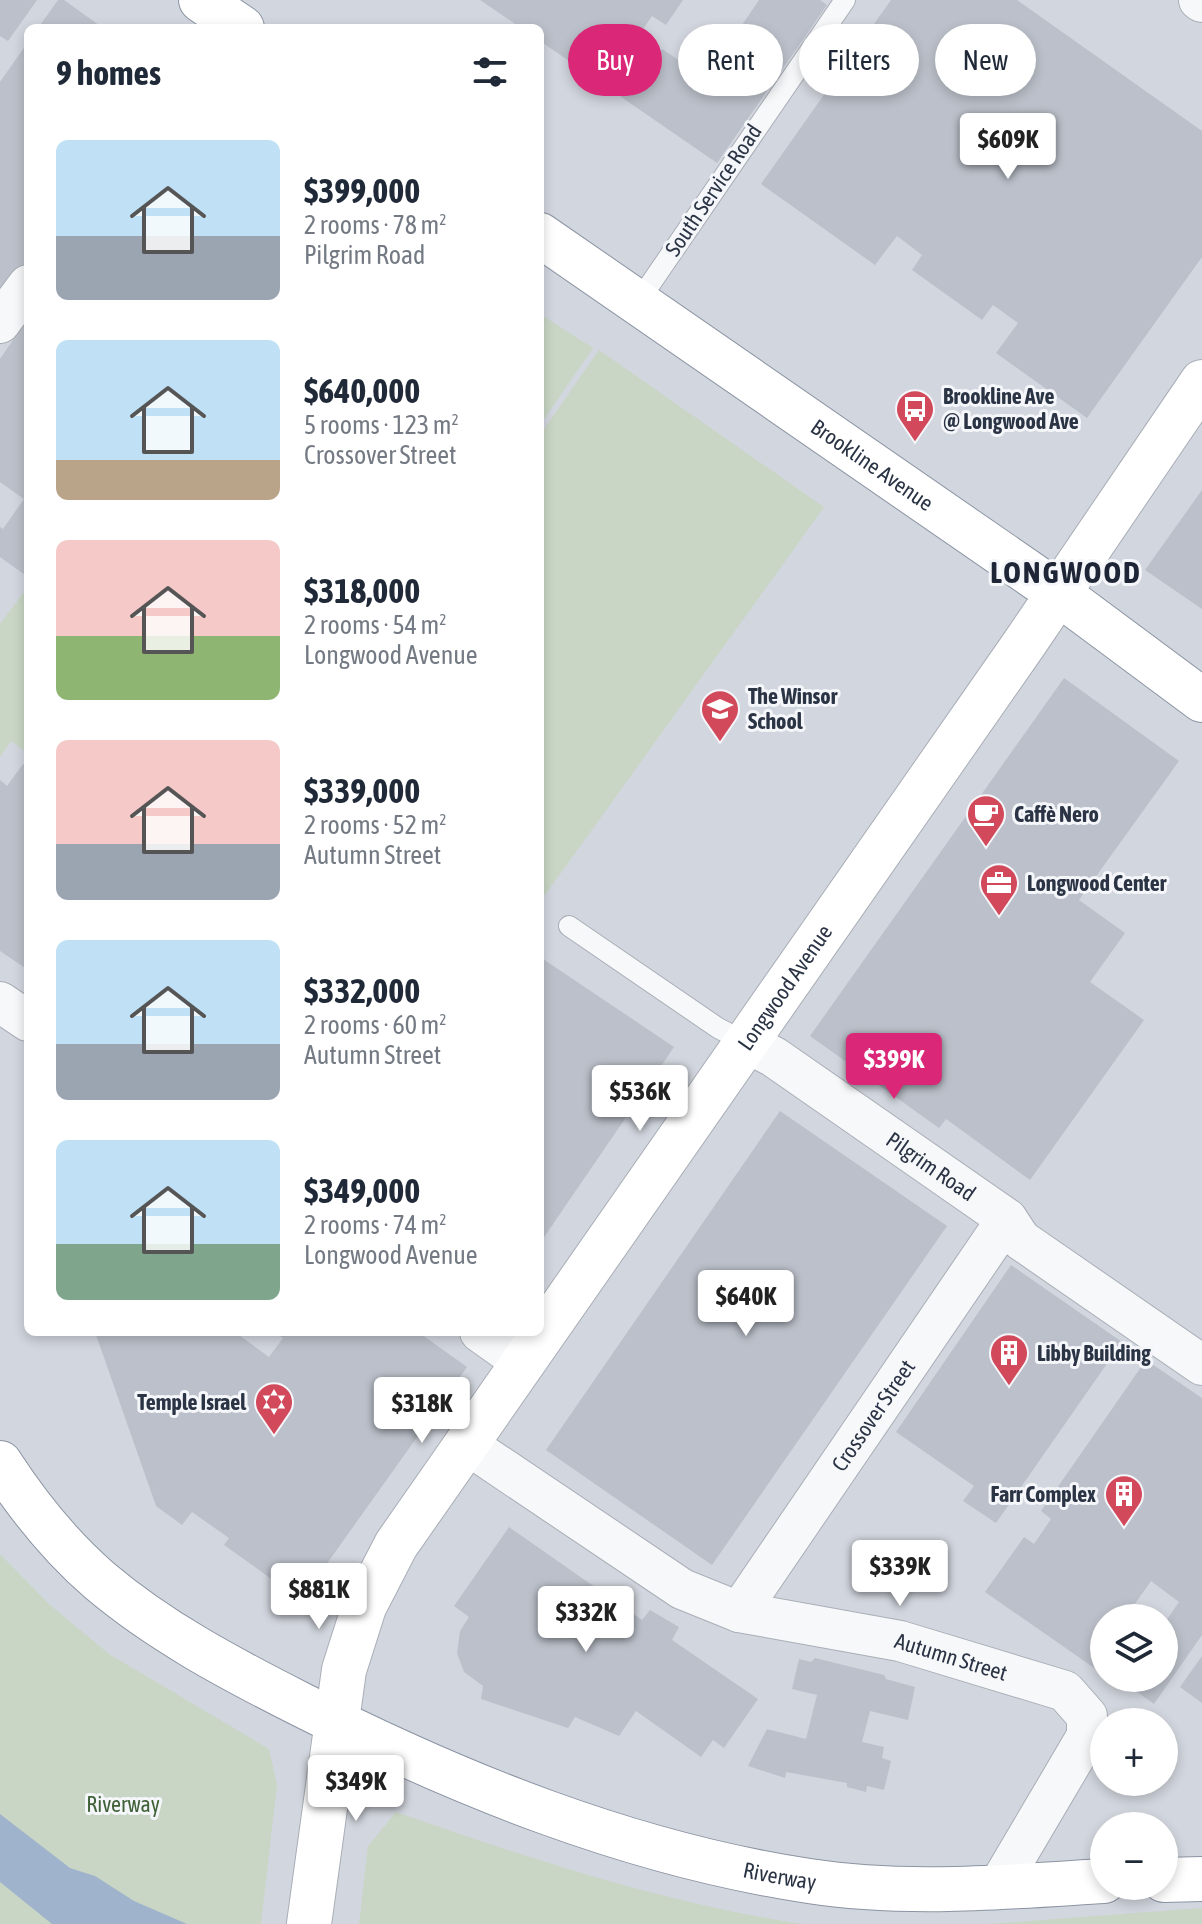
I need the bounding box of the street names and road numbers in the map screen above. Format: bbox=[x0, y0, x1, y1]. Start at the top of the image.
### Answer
street label: South Service Road bbox=[659, 119, 767, 261]
street label: Brookline Avenue bbox=[806, 413, 939, 516]
street label: Longwood Avenue bbox=[732, 920, 837, 1055]
street label: Pilgrim Road bbox=[881, 1126, 981, 1206]
street label: Crossover Street bbox=[826, 1355, 920, 1476]
street label: Autumn Street bbox=[892, 1627, 1011, 1686]
street label: Riverway bbox=[741, 1856, 818, 1895]

